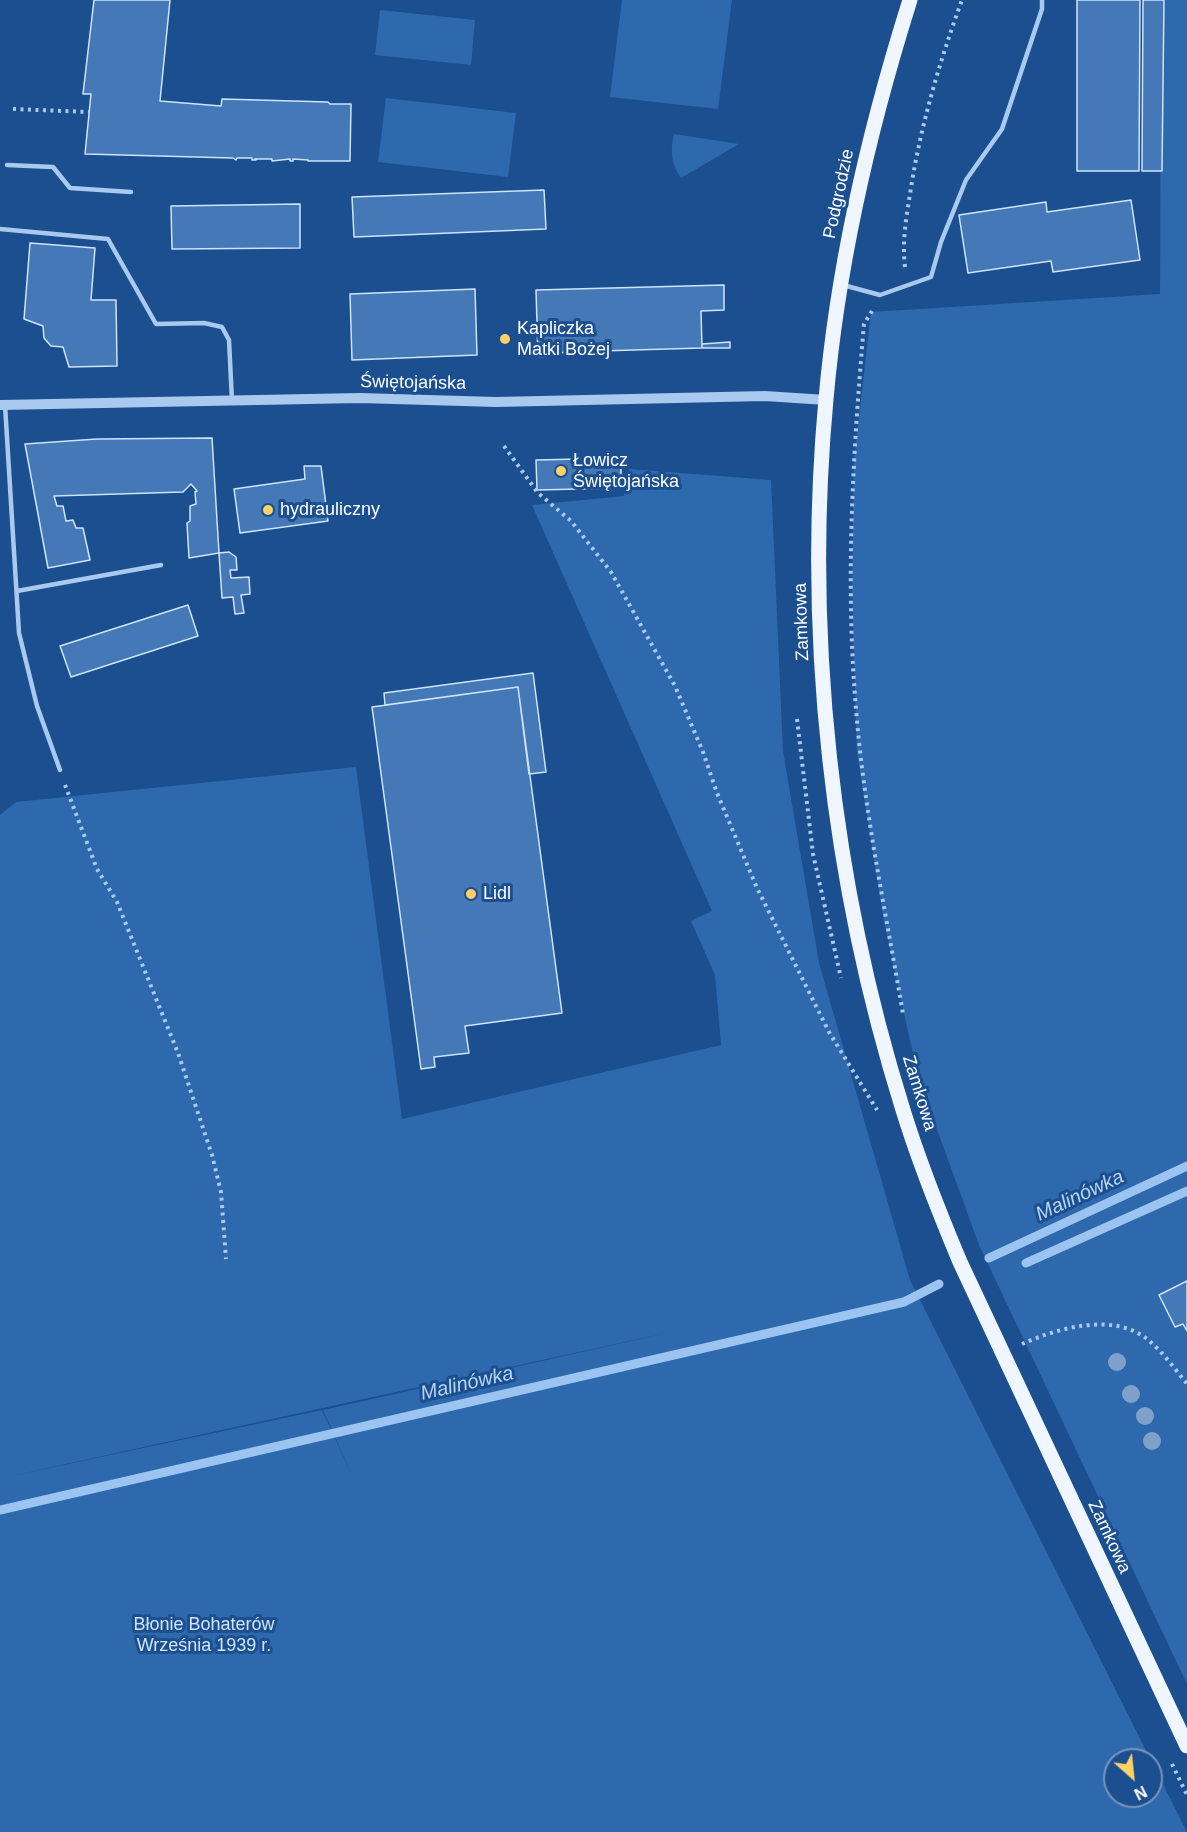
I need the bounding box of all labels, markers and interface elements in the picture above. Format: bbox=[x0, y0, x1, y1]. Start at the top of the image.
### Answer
street label: Podgrodzie bbox=[819, 147, 859, 241]
place label: Kapliczka Matki Bożej bbox=[517, 318, 610, 360]
marker: Kapliczka Matki Bożej bbox=[498, 332, 512, 346]
street label: Świętojańska bbox=[360, 371, 466, 395]
place label: Łowicz Świętojańska bbox=[573, 450, 679, 492]
marker: Łowicz Świętojańska bbox=[554, 464, 568, 478]
place label: hydrauliczny bbox=[280, 499, 380, 521]
marker: hydrauliczny bbox=[261, 503, 275, 517]
street label: Zamkowa bbox=[790, 583, 814, 661]
place label: Lidl bbox=[483, 883, 511, 905]
marker: Lidl bbox=[464, 887, 478, 901]
street label: Zamkowa bbox=[897, 1053, 941, 1133]
water label: Malinówka bbox=[1032, 1165, 1128, 1227]
water label: Malinówka bbox=[418, 1362, 516, 1406]
street label: Zamkowa bbox=[1083, 1497, 1135, 1577]
park label: Błonie Bohaterów Września 1939 r. bbox=[133, 1614, 275, 1656]
north arrow bbox=[1103, 1748, 1163, 1808]
text: N bbox=[1131, 1783, 1150, 1803]

